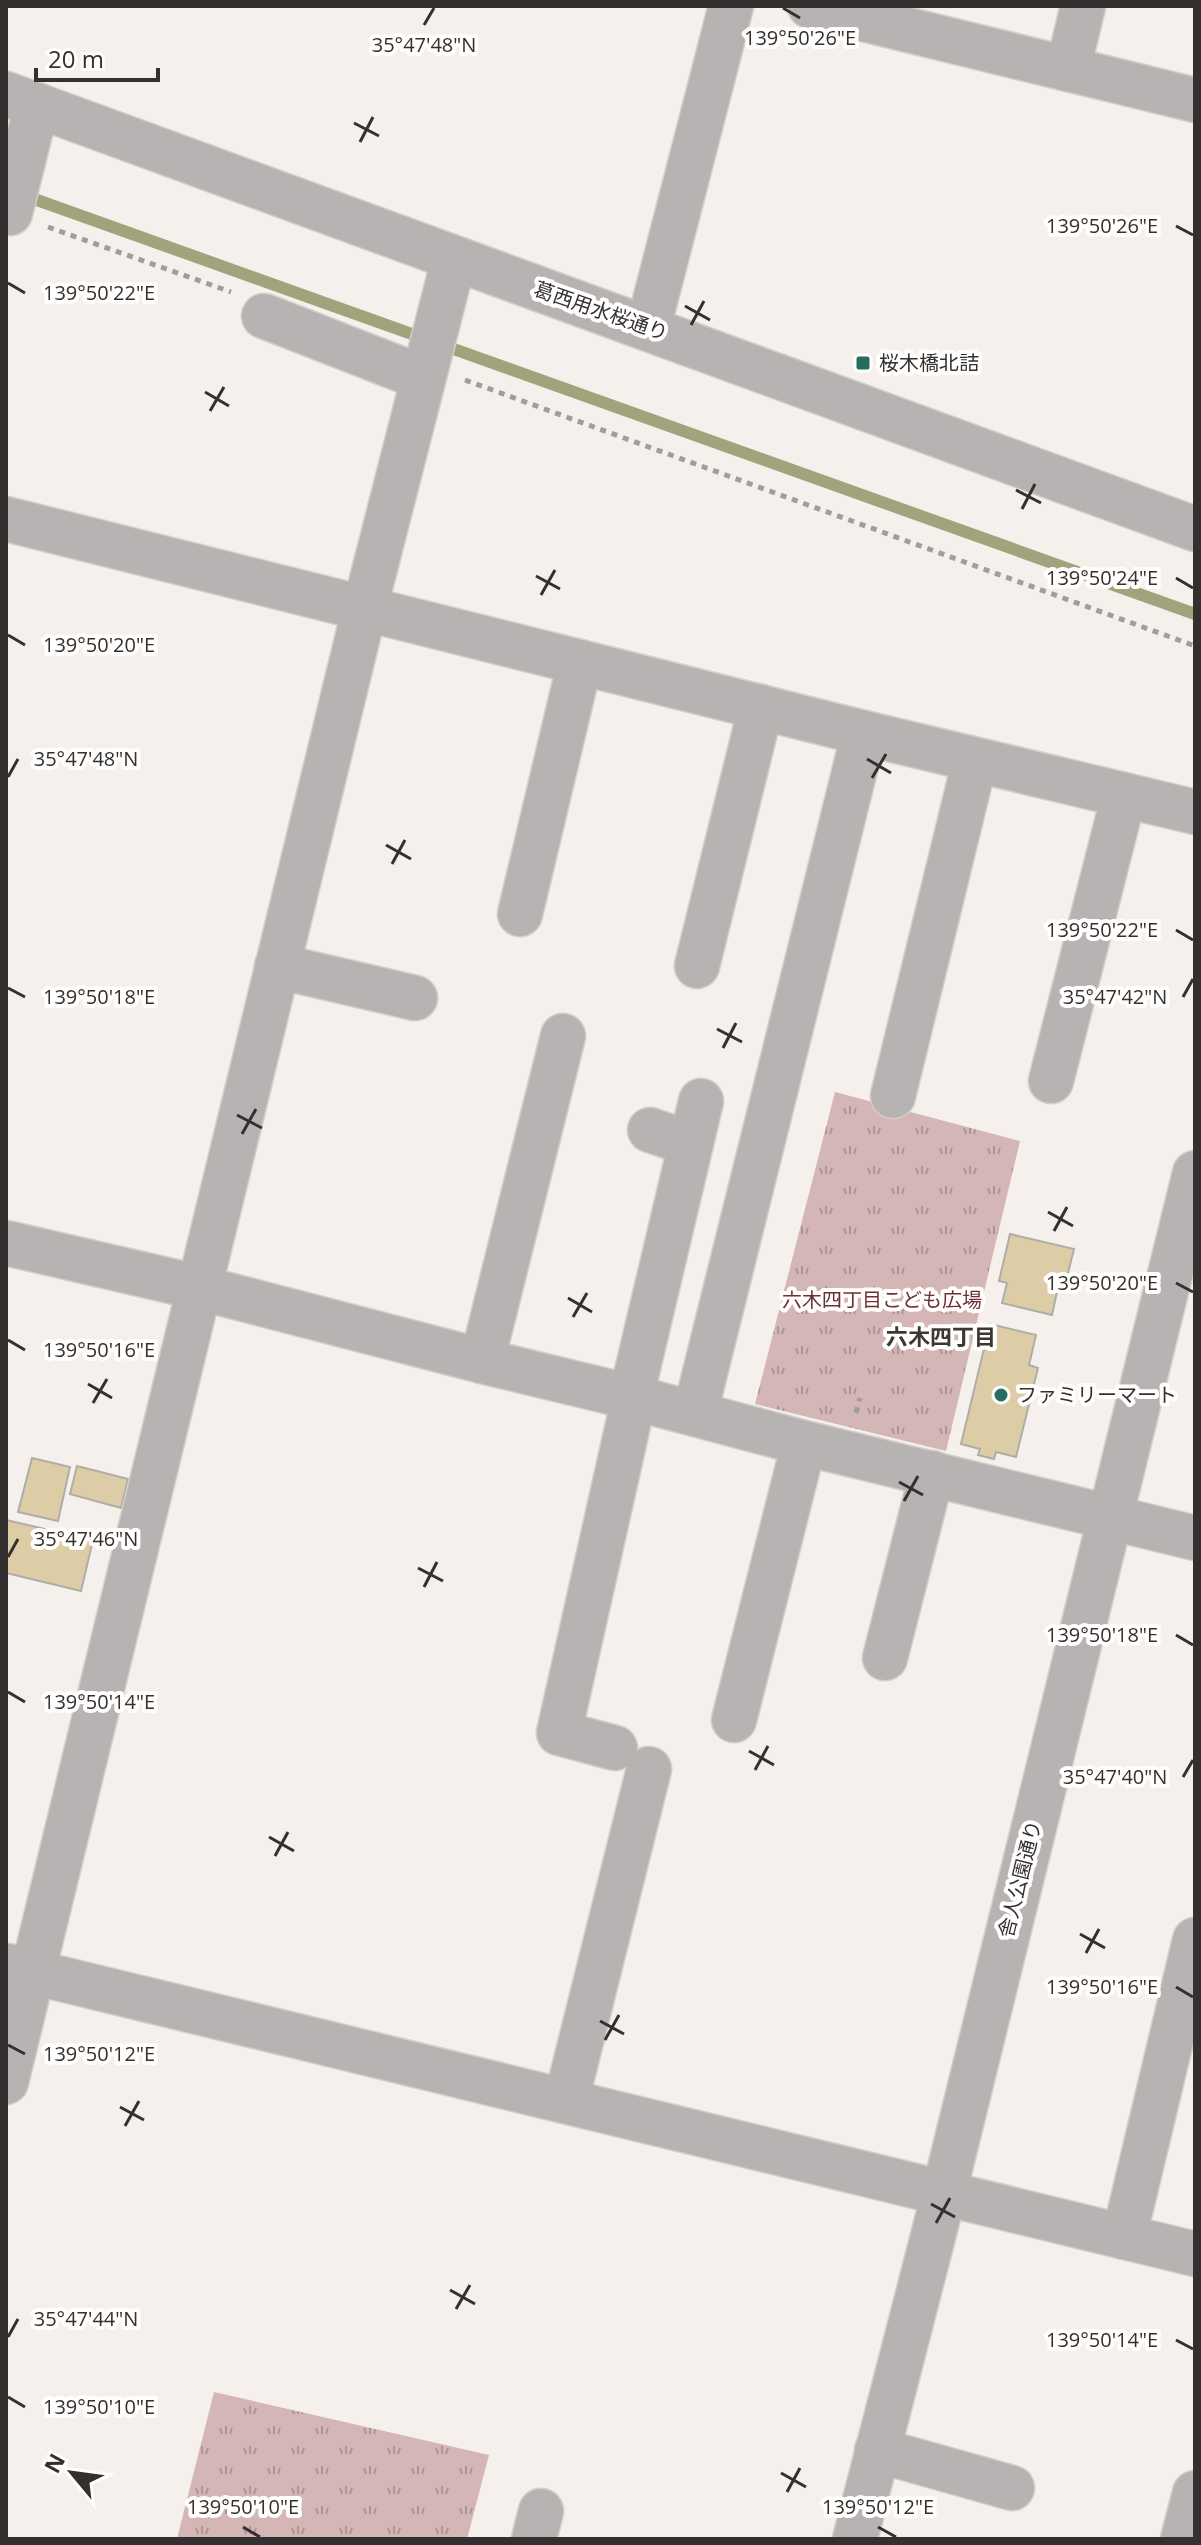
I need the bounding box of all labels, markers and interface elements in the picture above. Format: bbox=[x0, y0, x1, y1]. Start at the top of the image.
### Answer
text: 139°50'26"E bbox=[744, 24, 856, 51]
text: 35°47'48"N bbox=[372, 31, 476, 58]
scale bar bbox=[36, 32, 158, 82]
text: 20 m bbox=[48, 42, 104, 75]
text: 139°50'26"E bbox=[1046, 212, 1158, 239]
street label: 葛西用水桜通り bbox=[531, 275, 672, 346]
text: 139°50'22"E bbox=[43, 279, 155, 306]
place label: 桜木橋北詰 bbox=[879, 349, 979, 376]
marker: 桜木橋北詰 bbox=[854, 354, 872, 372]
text: 139°50'24"E bbox=[1046, 564, 1158, 591]
text: 139°50'20"E bbox=[43, 631, 155, 658]
text: 35°47'48"N bbox=[34, 745, 138, 772]
text: 139°50'22"E bbox=[1046, 916, 1158, 943]
text: 139°50'18"E bbox=[43, 983, 155, 1010]
text: 35°47'42"N bbox=[1063, 983, 1167, 1010]
text: 139°50'20"E bbox=[1046, 1269, 1158, 1296]
park label: 六木四丁目こども広場 bbox=[782, 1286, 982, 1313]
district label: 六木四丁目 bbox=[886, 1321, 996, 1351]
text: 139°50'16"E bbox=[43, 1336, 155, 1363]
place label: ファミリーマート bbox=[1017, 1381, 1177, 1408]
marker: ファミリーマート bbox=[992, 1386, 1010, 1404]
text: 35°47'46"N bbox=[34, 1525, 138, 1552]
text: 139°50'18"E bbox=[1046, 1621, 1158, 1648]
text: 139°50'14"E bbox=[43, 1688, 155, 1715]
text: 35°47'40"N bbox=[1063, 1763, 1167, 1790]
street label: 舎人公園通り bbox=[992, 1817, 1047, 1940]
text: 139°50'16"E bbox=[1046, 1973, 1158, 2000]
text: 139°50'12"E bbox=[43, 2040, 155, 2067]
text: 35°47'44"N bbox=[34, 2305, 138, 2332]
text: 139°50'14"E bbox=[1046, 2326, 1158, 2353]
text: 139°50'10"E bbox=[43, 2393, 155, 2420]
north arrow bbox=[32, 2433, 112, 2513]
text: N bbox=[36, 2448, 71, 2478]
text: 139°50'10"E bbox=[187, 2493, 299, 2520]
text: 139°50'12"E bbox=[822, 2493, 934, 2520]

